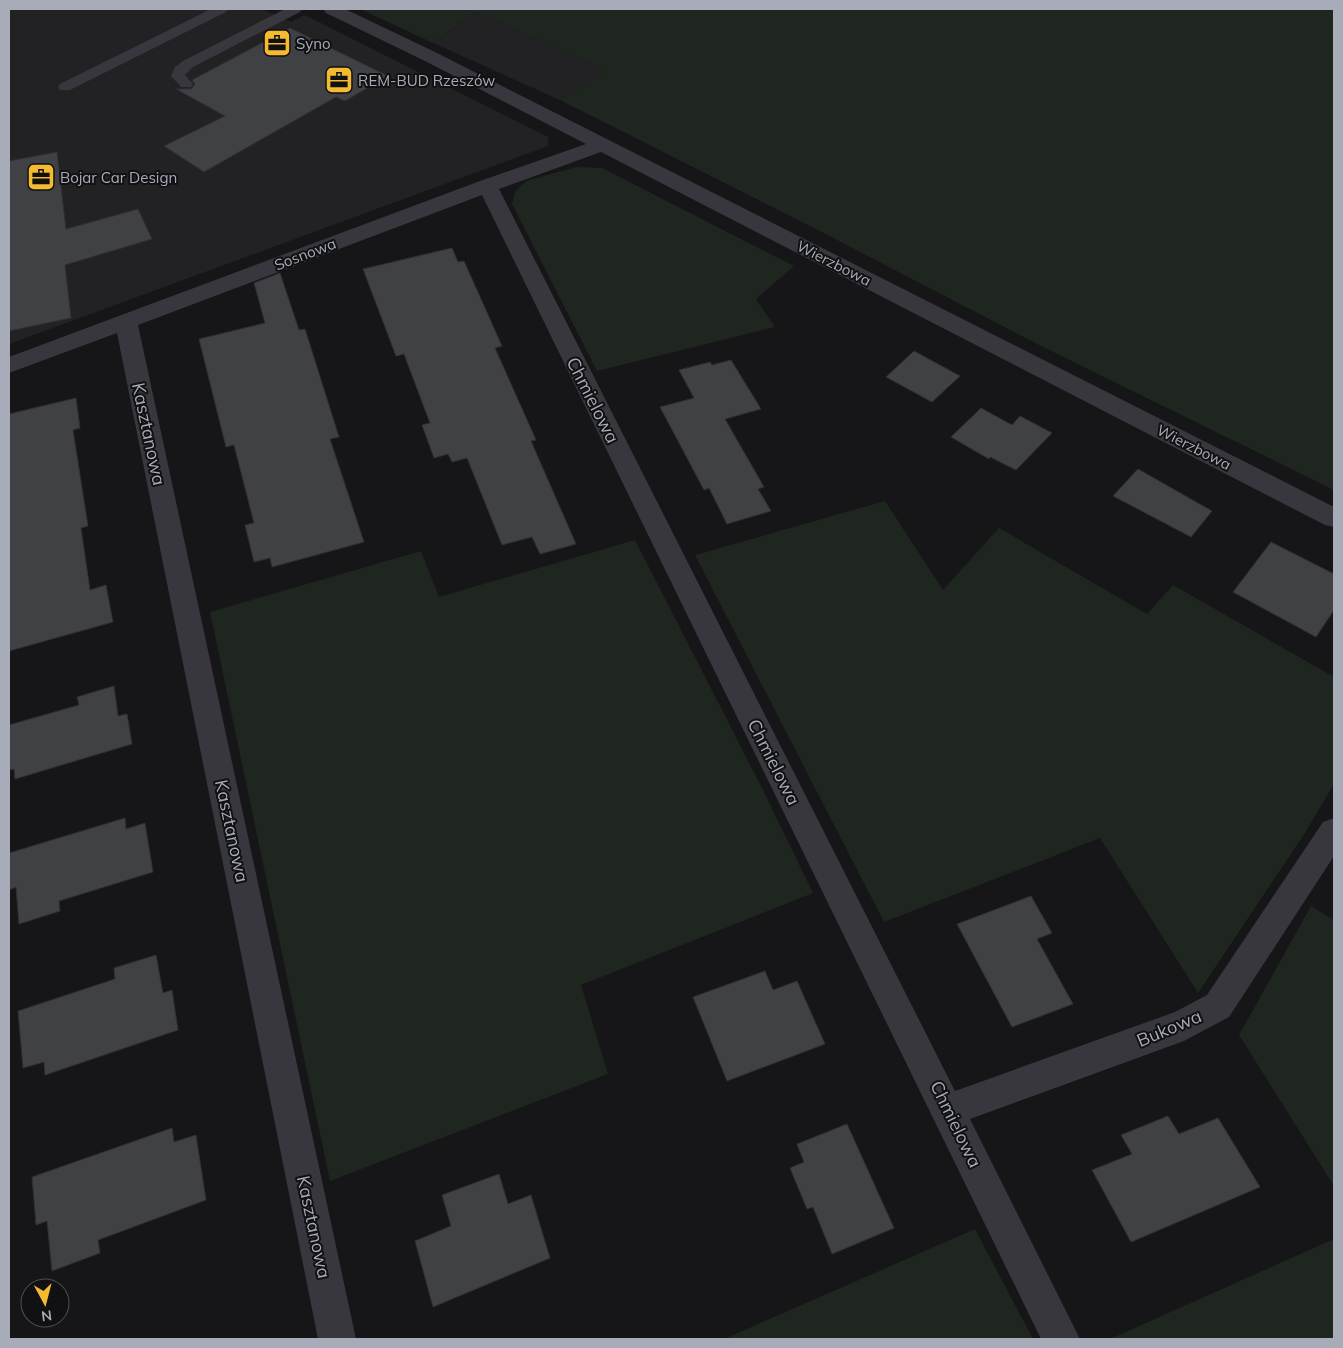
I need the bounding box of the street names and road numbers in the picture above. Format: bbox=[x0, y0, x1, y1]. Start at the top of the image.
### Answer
street label: Sosnowa bbox=[271, 234, 339, 274]
street label: Wierzbowa bbox=[794, 236, 874, 290]
street label: Chmielowa bbox=[562, 353, 624, 447]
street label: Kasztanowa bbox=[127, 381, 171, 487]
street label: Wierzbowa bbox=[1154, 420, 1234, 474]
street label: Chmielowa bbox=[743, 715, 805, 809]
street label: Kasztanowa bbox=[210, 778, 254, 884]
street label: Bukowa bbox=[1133, 1004, 1205, 1052]
street label: Chmielowa bbox=[925, 1077, 987, 1171]
street label: Kasztanowa bbox=[292, 1174, 336, 1280]

